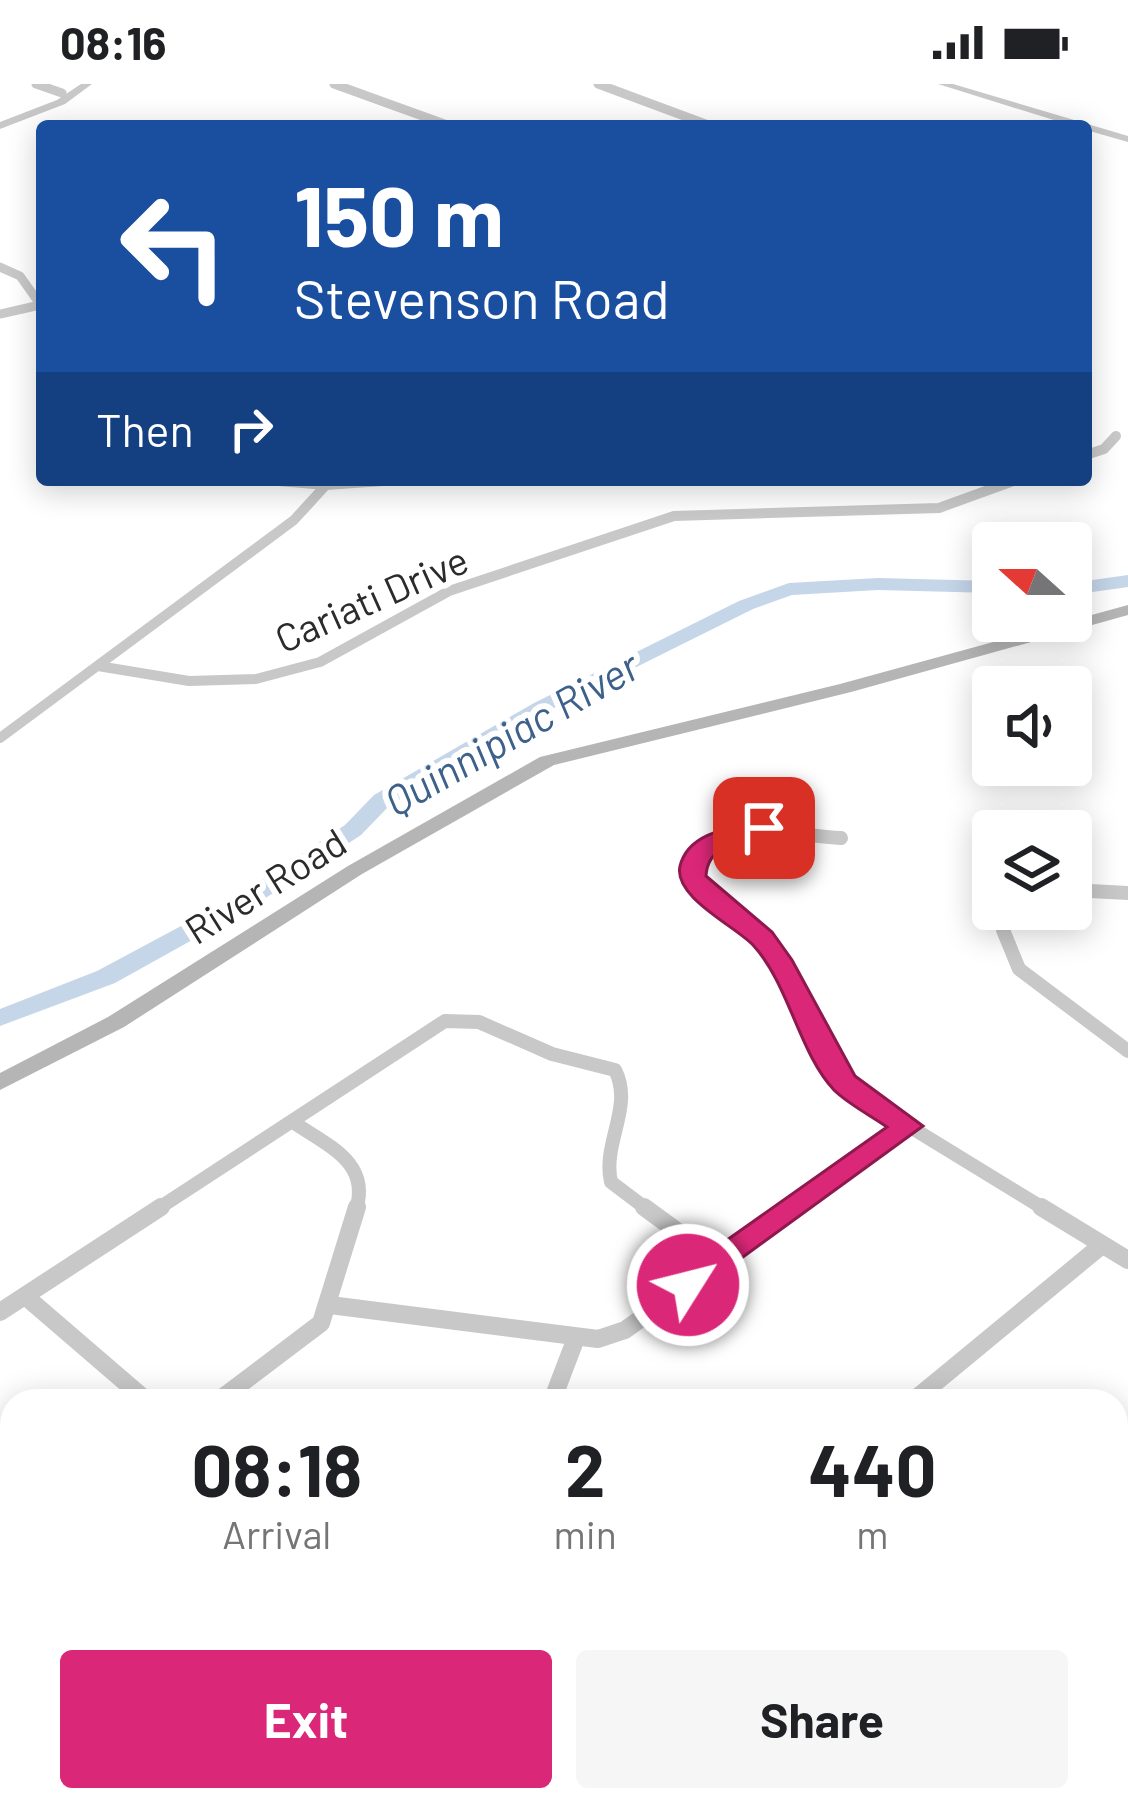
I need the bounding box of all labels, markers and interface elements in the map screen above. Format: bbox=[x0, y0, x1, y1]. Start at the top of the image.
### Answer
text: 08:16 bbox=[60, 15, 166, 69]
text: 150 m bbox=[294, 163, 504, 264]
icon: left bbox=[96, 168, 252, 324]
text: Stevenson Road bbox=[294, 265, 670, 330]
icon: right bbox=[218, 396, 284, 462]
text: Then bbox=[96, 402, 194, 456]
north arrow bbox=[972, 522, 1092, 642]
map controls bbox=[972, 522, 1092, 930]
street label: Cariati Drive bbox=[267, 535, 475, 661]
water label: Quinnipiac River bbox=[375, 638, 648, 826]
button: sound bbox=[972, 666, 1092, 786]
pin bbox=[713, 777, 815, 879]
icon: arrive bbox=[731, 795, 797, 861]
button: layers bbox=[972, 810, 1092, 930]
street label: River Road bbox=[176, 817, 354, 953]
position arrow bbox=[625, 1222, 751, 1348]
text: 08:18 bbox=[191, 1425, 362, 1511]
text: 2 bbox=[565, 1425, 605, 1511]
text: 440 bbox=[808, 1425, 937, 1511]
text: Arrival bbox=[222, 1510, 331, 1557]
text: min bbox=[554, 1510, 617, 1557]
text: m bbox=[856, 1510, 889, 1557]
button: Exit bbox=[60, 1650, 552, 1788]
button: Share bbox=[576, 1650, 1068, 1788]

